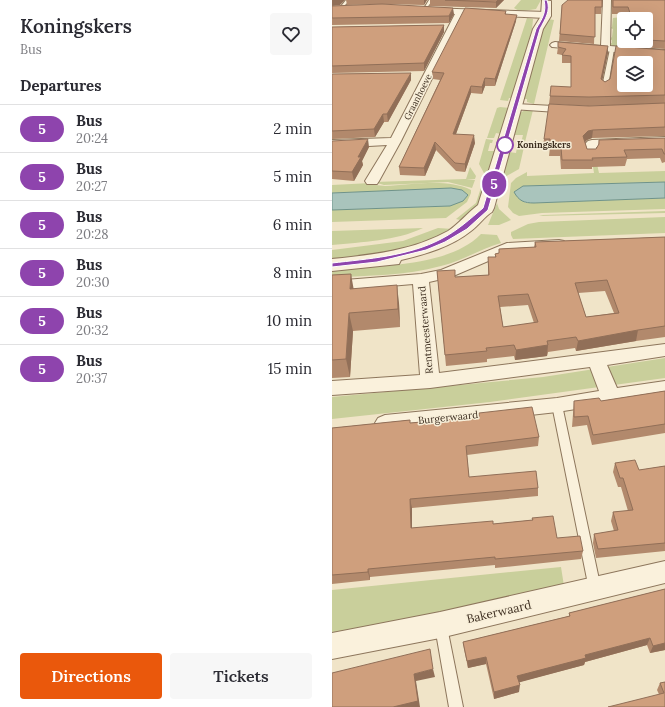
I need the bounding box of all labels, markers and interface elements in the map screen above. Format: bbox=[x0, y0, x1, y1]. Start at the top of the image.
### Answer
map controls bbox=[617, 12, 653, 92]
button: locate bbox=[617, 12, 653, 48]
button: heart bbox=[270, 13, 312, 55]
text: Koningskers bbox=[20, 14, 132, 38]
text: Bus bbox=[20, 41, 42, 58]
button: layers bbox=[617, 56, 653, 92]
street label: Graanhoeve bbox=[401, 72, 434, 122]
text: Departures bbox=[20, 76, 101, 95]
text: Bus bbox=[76, 111, 102, 130]
text: 2 min bbox=[273, 119, 312, 138]
text: 5 bbox=[38, 120, 46, 138]
text: 20:24 bbox=[76, 130, 108, 147]
marker: Koningskers bbox=[496, 136, 514, 154]
place label: Koningskers bbox=[517, 139, 571, 150]
text: Bus bbox=[76, 159, 102, 178]
text: 5 min bbox=[273, 167, 312, 186]
text: 5 bbox=[38, 168, 46, 186]
line badge: 5 bbox=[481, 171, 507, 197]
text: 5 bbox=[490, 175, 498, 193]
text: 20:27 bbox=[76, 178, 107, 195]
text: Bus bbox=[76, 207, 102, 226]
text: 6 min bbox=[273, 215, 312, 234]
text: 5 bbox=[38, 216, 46, 234]
text: 20:28 bbox=[76, 226, 109, 243]
text: Bus bbox=[76, 255, 102, 274]
text: 8 min bbox=[273, 263, 312, 282]
text: 5 bbox=[38, 264, 46, 282]
text: 20:30 bbox=[76, 274, 110, 291]
street label: Rentmeesterwaard bbox=[415, 286, 436, 374]
text: Bus bbox=[76, 303, 102, 322]
text: 10 min bbox=[267, 311, 312, 330]
text: 5 bbox=[38, 312, 46, 330]
text: 20:32 bbox=[76, 322, 109, 339]
text: Bus bbox=[76, 351, 102, 370]
text: 15 min bbox=[268, 359, 312, 378]
text: 5 bbox=[38, 360, 46, 378]
text: 20:37 bbox=[76, 370, 107, 387]
street label: Burgerwaard bbox=[417, 408, 479, 427]
street label: Bakerwaard bbox=[465, 597, 533, 626]
button: Directions bbox=[20, 653, 162, 699]
button: Tickets bbox=[170, 653, 312, 699]

